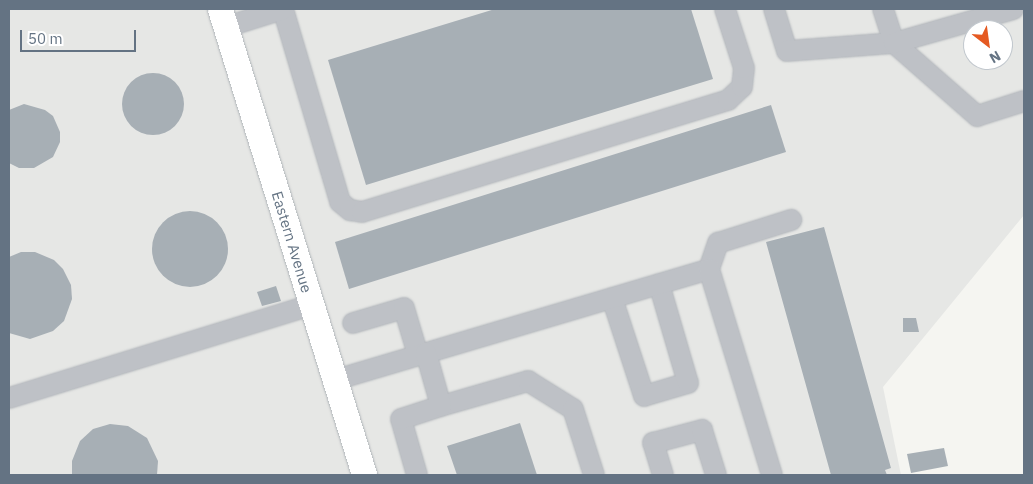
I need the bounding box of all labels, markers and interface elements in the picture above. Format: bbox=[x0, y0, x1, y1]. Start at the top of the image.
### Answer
scale bar bbox=[22, 20, 139, 52]
north arrow bbox=[963, 20, 1013, 70]
text: 50 m bbox=[28, 29, 63, 48]
text: N bbox=[986, 47, 1004, 67]
street label: Eastern Avenue bbox=[268, 189, 316, 295]

